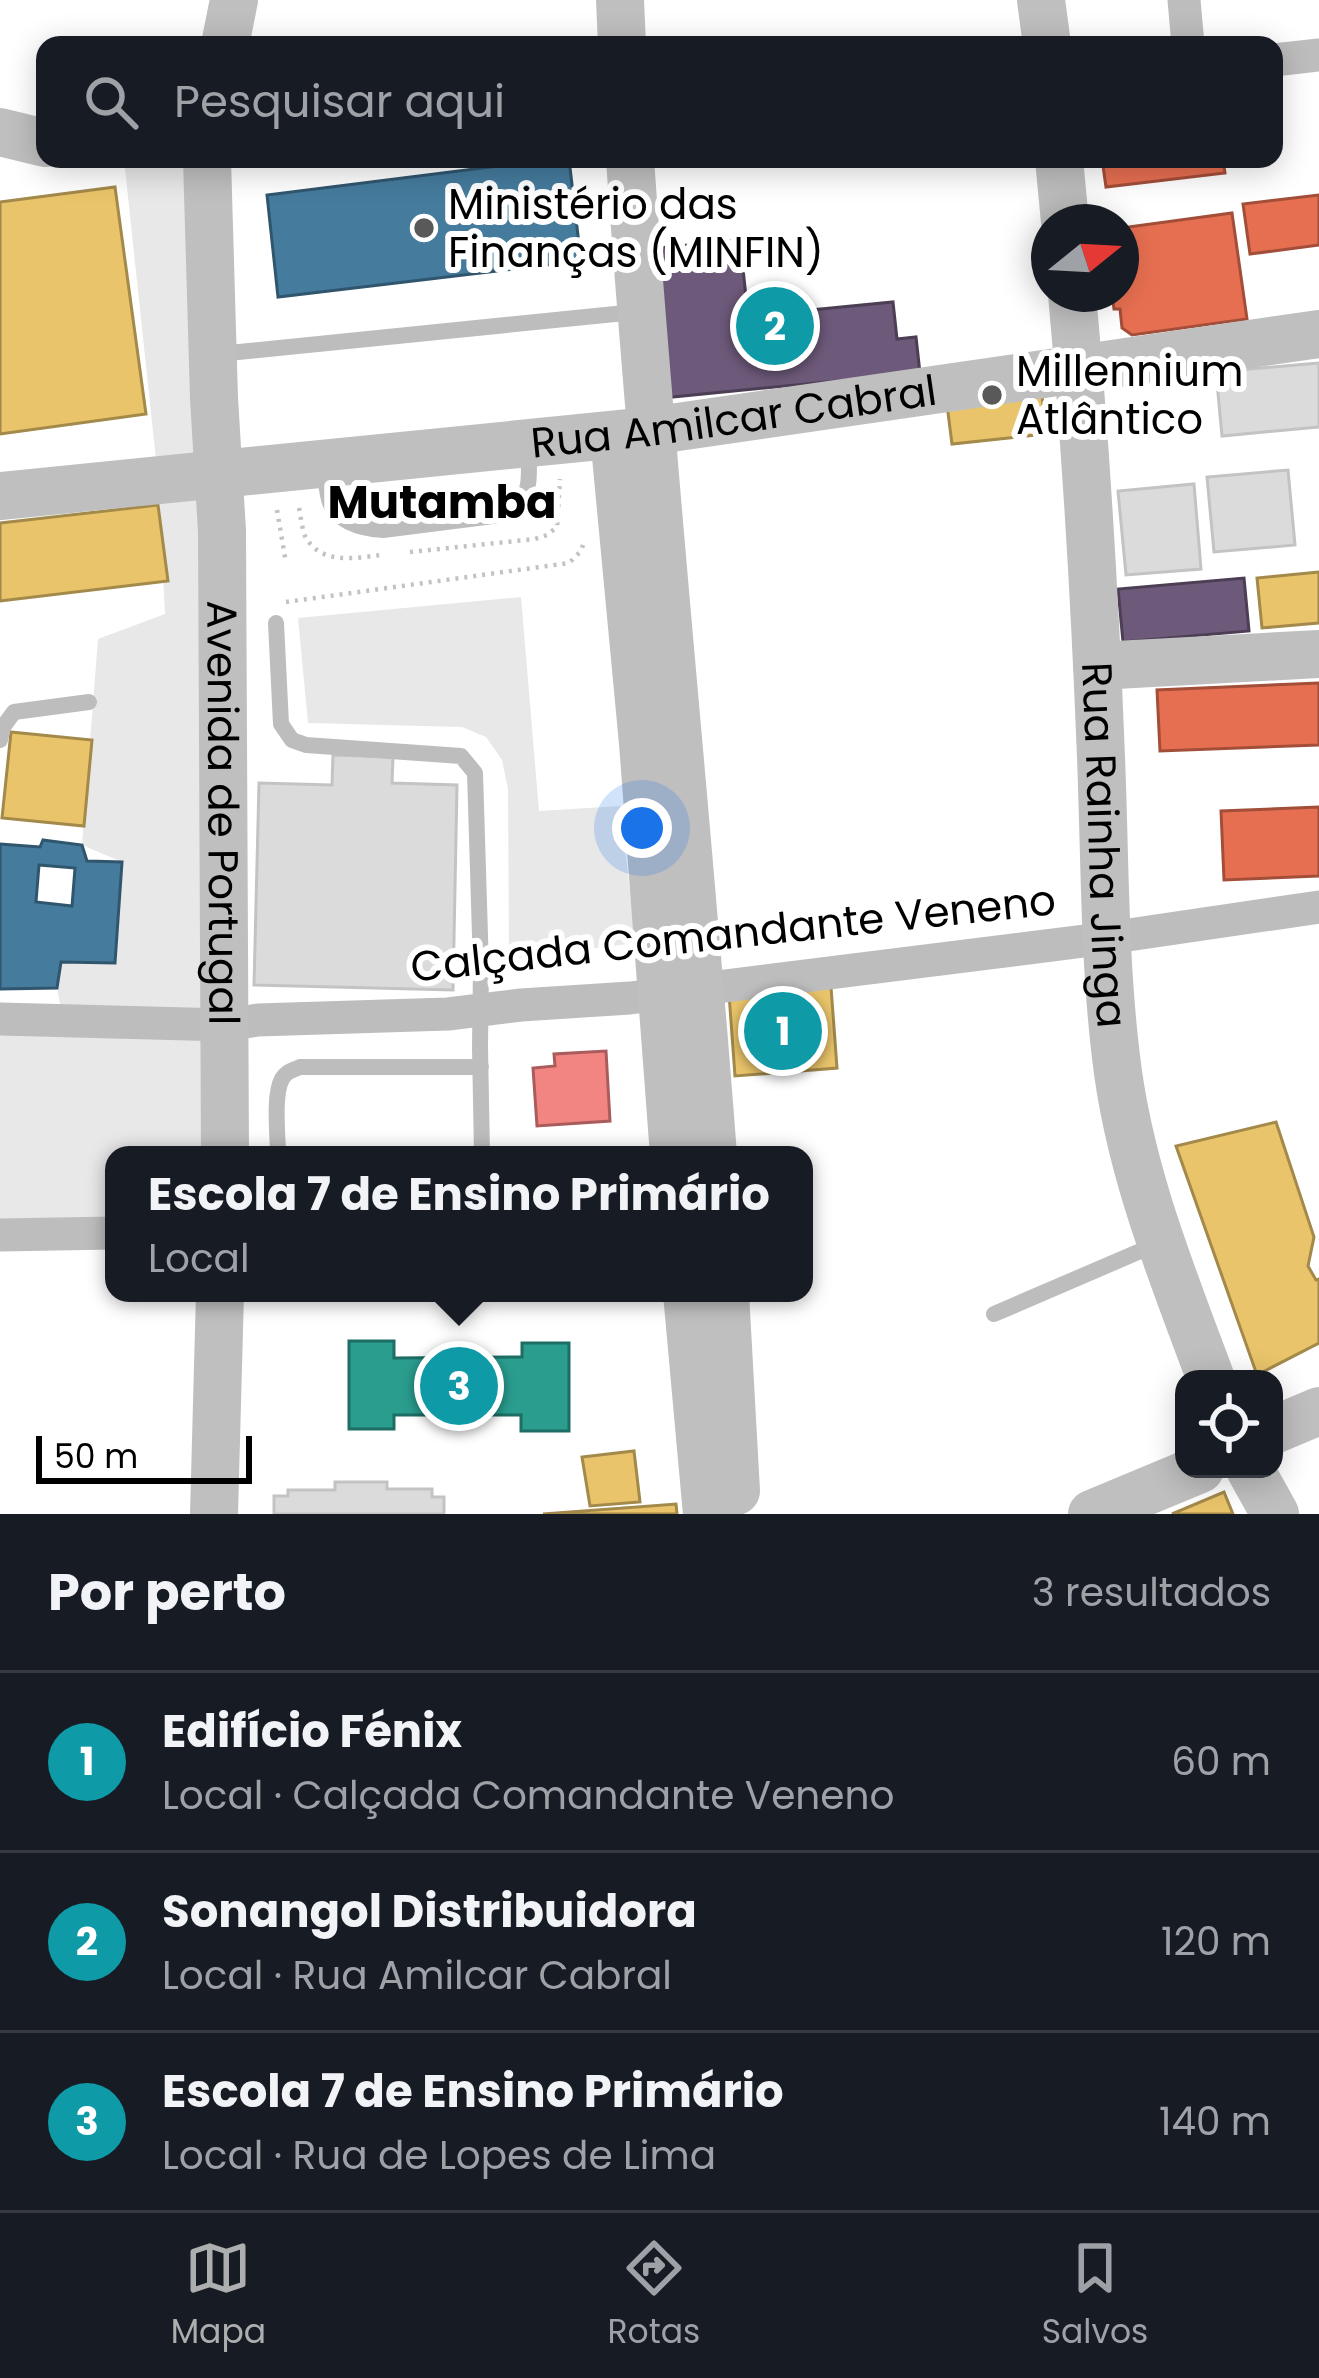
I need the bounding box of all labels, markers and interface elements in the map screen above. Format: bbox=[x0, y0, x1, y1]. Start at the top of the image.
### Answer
search box bbox=[36, 36, 1283, 168]
icon: search bbox=[78, 69, 144, 135]
text: Pesquisar aqui bbox=[174, 70, 505, 133]
place label: Ministério das Finanças (MINFIN) bbox=[448, 175, 824, 282]
north arrow bbox=[1031, 204, 1139, 312]
marker: Ministério das Finanças (MINFIN) bbox=[411, 215, 437, 241]
pin: 2 bbox=[736, 281, 814, 371]
place label: Millennium Atlântico bbox=[1016, 342, 1243, 449]
street label: Rua Amilcar Cabral bbox=[528, 361, 940, 473]
marker: Millennium Atlântico bbox=[979, 382, 1005, 408]
district label: Mutamba bbox=[327, 471, 557, 534]
street label: Avenida de Portugal bbox=[192, 600, 253, 1025]
street label: Rua Rainha Jinga bbox=[1067, 661, 1142, 1030]
your location bbox=[612, 798, 672, 858]
street label: Calçada Comandante Veneno bbox=[408, 870, 1058, 997]
pin: 1 bbox=[744, 986, 822, 1076]
popup bbox=[105, 1146, 813, 1302]
text: Escola 7 de Ensino Primário bbox=[148, 1163, 770, 1226]
text: Local bbox=[148, 1231, 250, 1286]
pin: 3 bbox=[420, 1341, 498, 1431]
map controls bbox=[1175, 1370, 1283, 1478]
button: locate bbox=[1175, 1370, 1283, 1478]
scale bar bbox=[36, 1430, 252, 1483]
text: 50 m bbox=[54, 1433, 138, 1480]
text: Por perto bbox=[48, 1556, 286, 1628]
text: 3 resultados bbox=[1032, 1565, 1271, 1620]
text: Edifício Fénix bbox=[162, 1700, 462, 1763]
text: 1 bbox=[80, 1734, 94, 1789]
text: 60 m bbox=[1171, 1734, 1271, 1789]
text: Local · Calçada Comandante Veneno bbox=[162, 1768, 894, 1823]
text: Sonangol Distribuidora bbox=[162, 1880, 697, 1943]
text: 2 bbox=[76, 1914, 98, 1969]
text: 120 m bbox=[1161, 1914, 1271, 1969]
text: Local · Rua Amilcar Cabral bbox=[162, 1948, 672, 2003]
text: Escola 7 de Ensino Primário bbox=[162, 2060, 784, 2123]
text: 3 bbox=[75, 2094, 99, 2149]
text: 140 m bbox=[1159, 2094, 1271, 2149]
text: Local · Rua de Lopes de Lima bbox=[162, 2128, 716, 2183]
tab: Mapa bbox=[171, 2235, 266, 2357]
tab: Rotas bbox=[607, 2235, 700, 2357]
tab: Salvos bbox=[1042, 2235, 1148, 2357]

